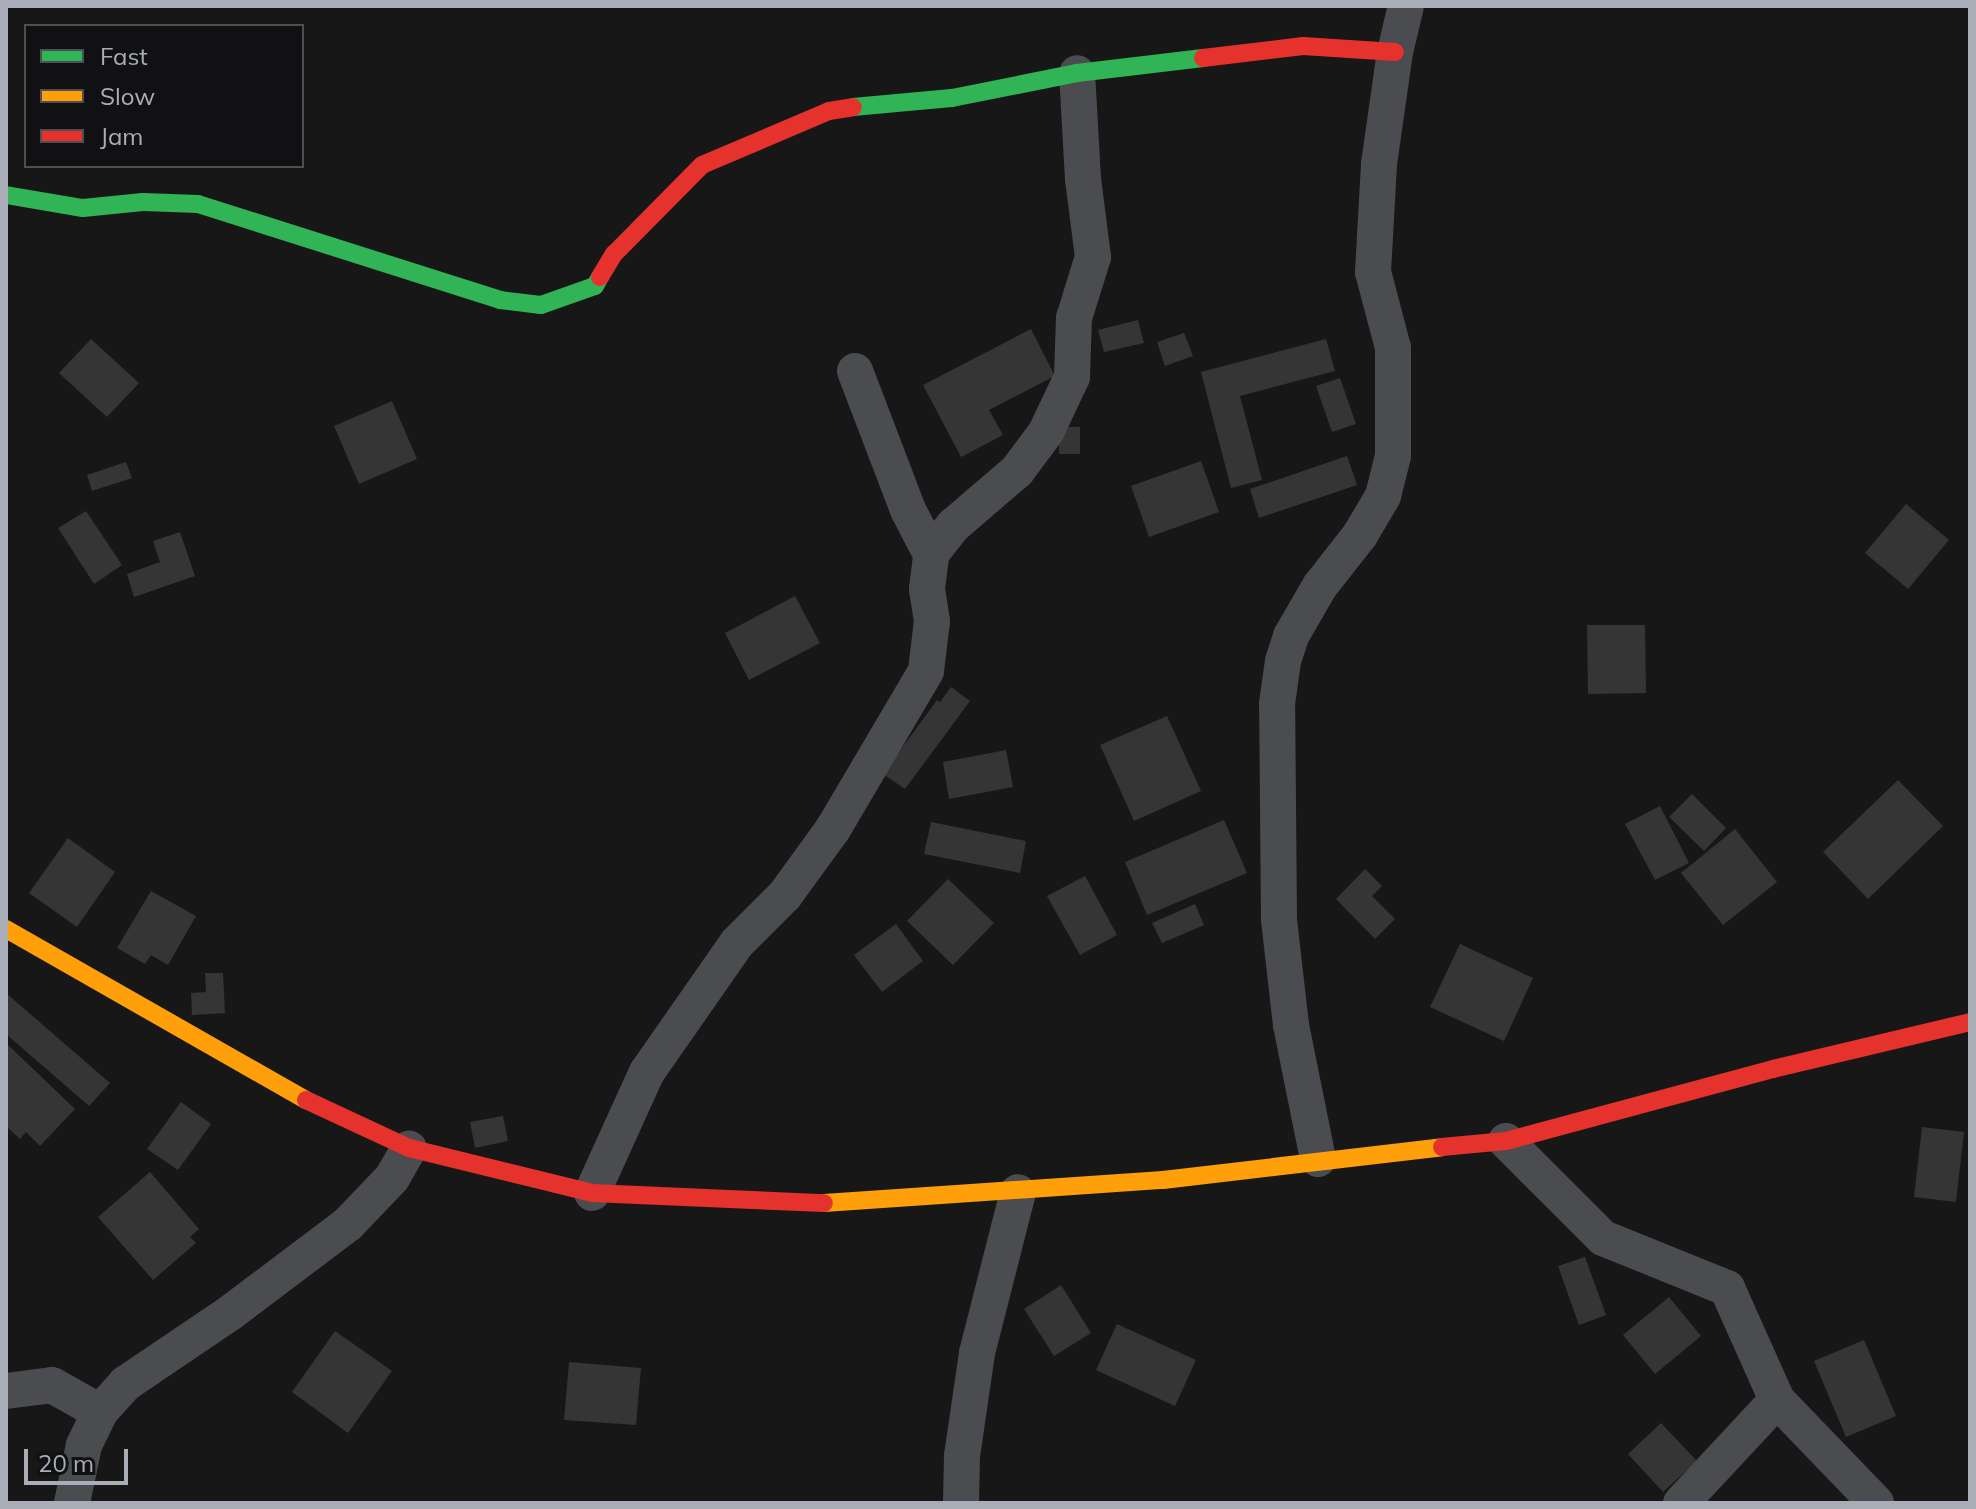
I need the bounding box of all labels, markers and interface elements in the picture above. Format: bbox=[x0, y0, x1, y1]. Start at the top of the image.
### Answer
legend bbox=[24, 24, 304, 168]
text: Fast bbox=[100, 41, 148, 71]
text: Slow bbox=[100, 81, 155, 111]
text: Jam bbox=[100, 121, 143, 151]
scale bar bbox=[28, 1433, 132, 1483]
text: 20 m bbox=[38, 1448, 94, 1478]

